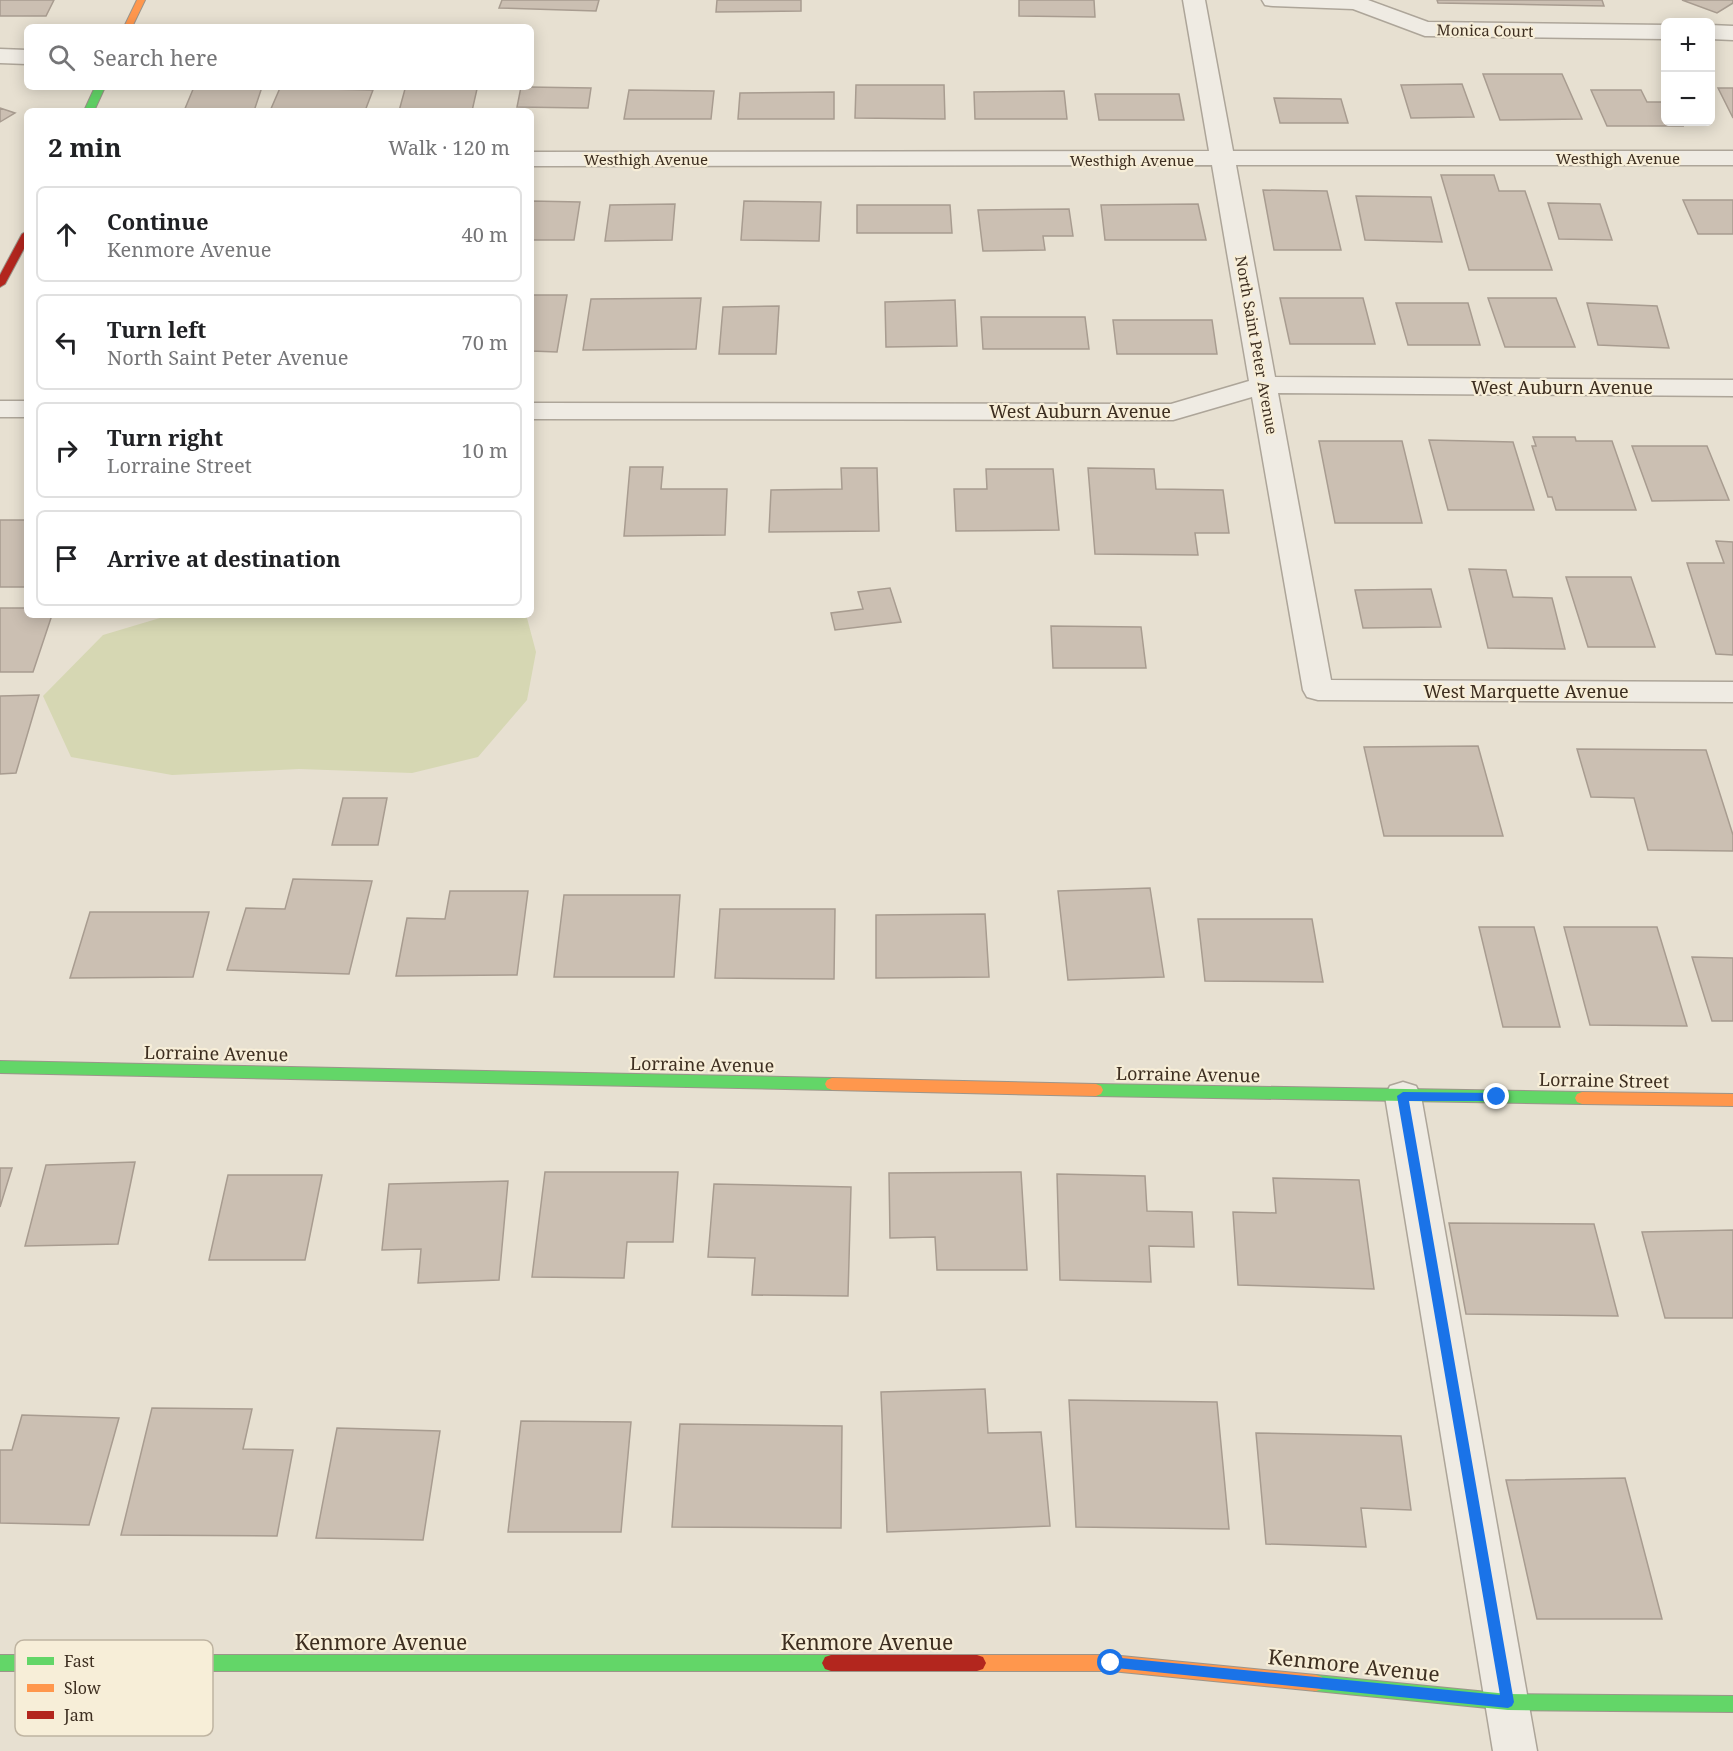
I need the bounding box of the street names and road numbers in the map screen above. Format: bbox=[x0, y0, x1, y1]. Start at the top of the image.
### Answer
street label: Monica Court bbox=[1436, 19, 1534, 41]
street label: Westhigh Avenue bbox=[1556, 148, 1680, 168]
street label: Westhigh Avenue bbox=[584, 149, 708, 169]
street label: Westhigh Avenue bbox=[1070, 150, 1194, 170]
street label: North Saint Peter Avenue bbox=[1231, 254, 1283, 436]
street label: West Auburn Avenue bbox=[1471, 375, 1653, 399]
street label: West Auburn Avenue bbox=[989, 399, 1171, 423]
street label: West Marquette Avenue bbox=[1423, 679, 1629, 703]
street label: Lorraine Avenue bbox=[144, 1040, 288, 1066]
street label: Lorraine Avenue bbox=[630, 1051, 774, 1077]
street label: Lorraine Avenue bbox=[1116, 1061, 1260, 1087]
street label: Lorraine Street bbox=[1539, 1067, 1669, 1093]
street label: Kenmore Avenue bbox=[295, 1628, 467, 1656]
street label: Kenmore Avenue bbox=[781, 1628, 953, 1656]
street label: Kenmore Avenue bbox=[1267, 1642, 1441, 1688]

